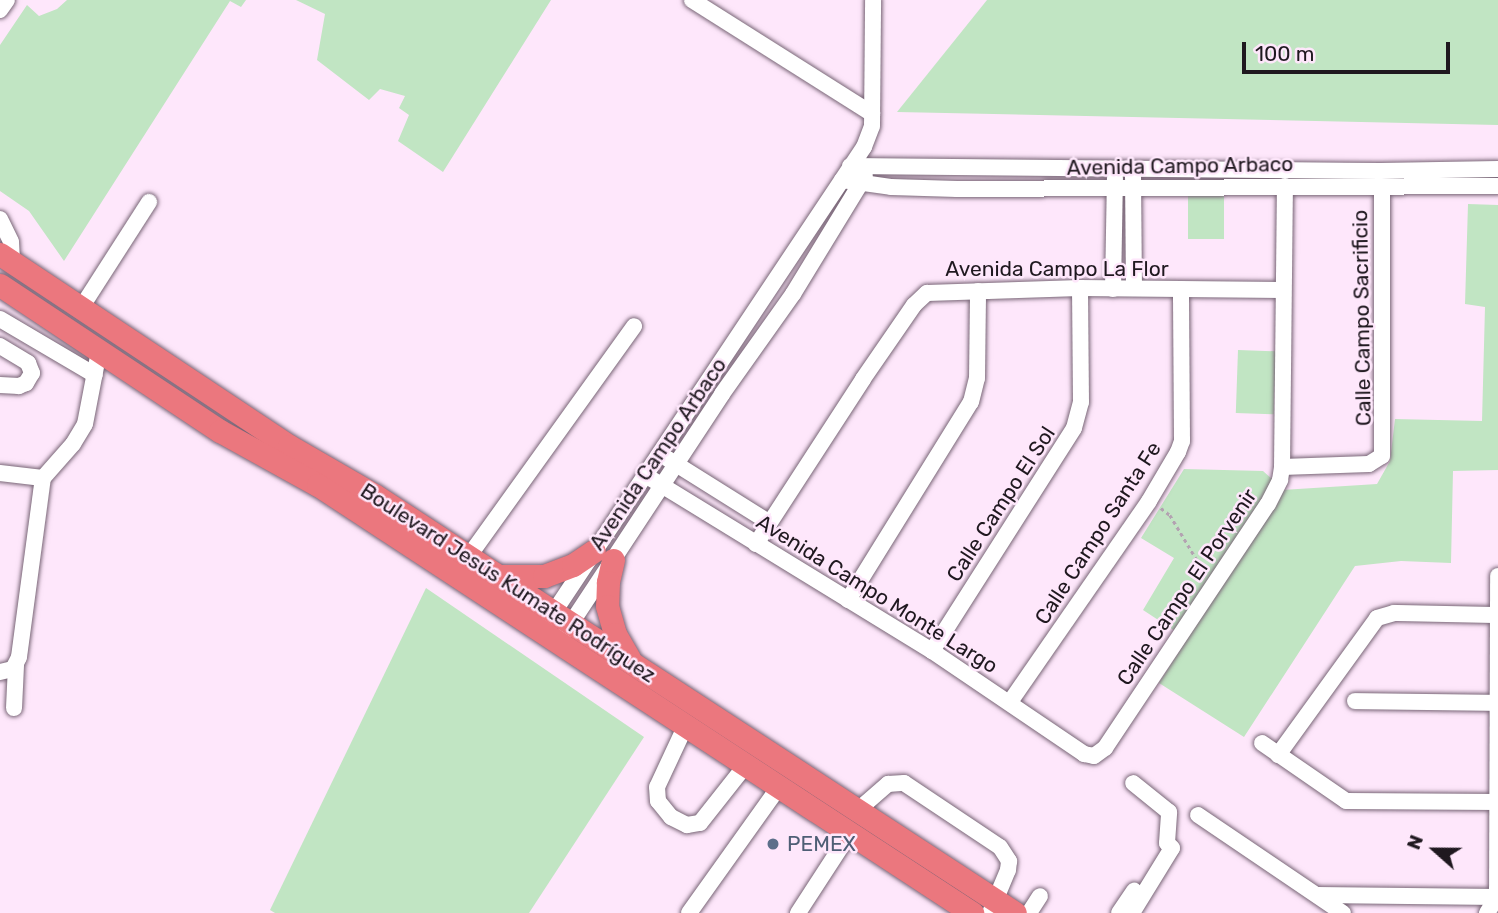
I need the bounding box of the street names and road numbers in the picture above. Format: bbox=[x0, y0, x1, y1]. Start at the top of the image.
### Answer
street label: Avenida Campo Arbaco bbox=[1066, 151, 1294, 181]
street label: Calle Campo Sacrificio bbox=[1348, 210, 1376, 426]
street label: Avenida Campo La Flor bbox=[945, 256, 1169, 282]
street label: Avenida Campo Arbaco bbox=[584, 353, 732, 555]
street label: Calle Campo El Sol bbox=[941, 422, 1061, 586]
street label: Calle Campo Santa Fe bbox=[1030, 437, 1166, 629]
street label: Boulevard Jesús Kumate Rodríguez bbox=[356, 478, 660, 688]
street label: Calle Campo El Porvenir bbox=[1112, 484, 1262, 690]
street label: Avenida Campo Monte Largo bbox=[752, 509, 1002, 679]

